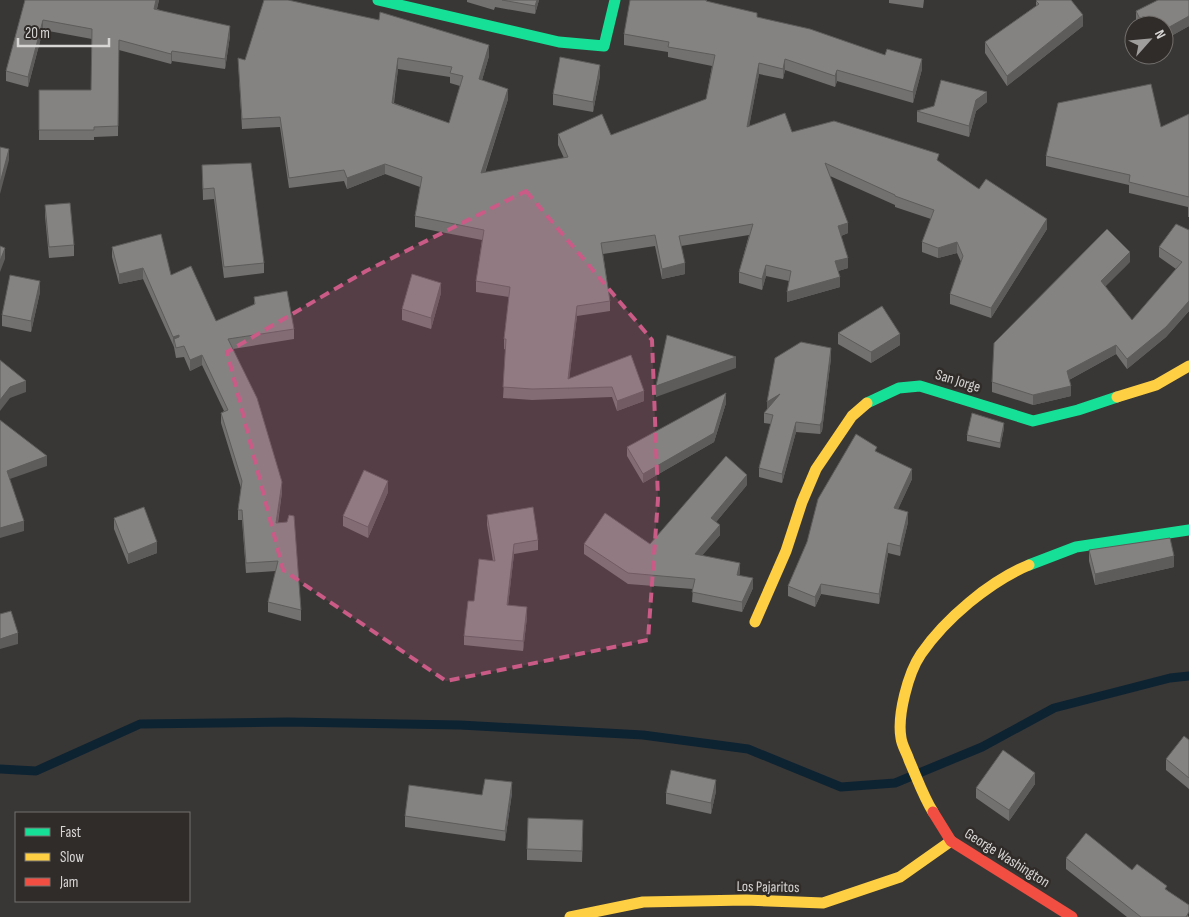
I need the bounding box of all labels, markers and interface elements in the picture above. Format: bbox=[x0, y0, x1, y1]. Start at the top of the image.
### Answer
scale bar bbox=[18, 15, 109, 47]
north arrow bbox=[1124, 15, 1174, 65]
text: 20 m bbox=[25, 24, 50, 43]
text: N bbox=[1151, 27, 1169, 42]
street label: San Jorge bbox=[933, 365, 983, 397]
legend bbox=[15, 812, 190, 902]
text: Fast bbox=[60, 823, 82, 842]
street label: George Washington bbox=[961, 824, 1053, 892]
text: Slow bbox=[60, 848, 84, 867]
text: Jam bbox=[59, 873, 78, 892]
street label: Los Pajaritos bbox=[736, 877, 800, 897]

